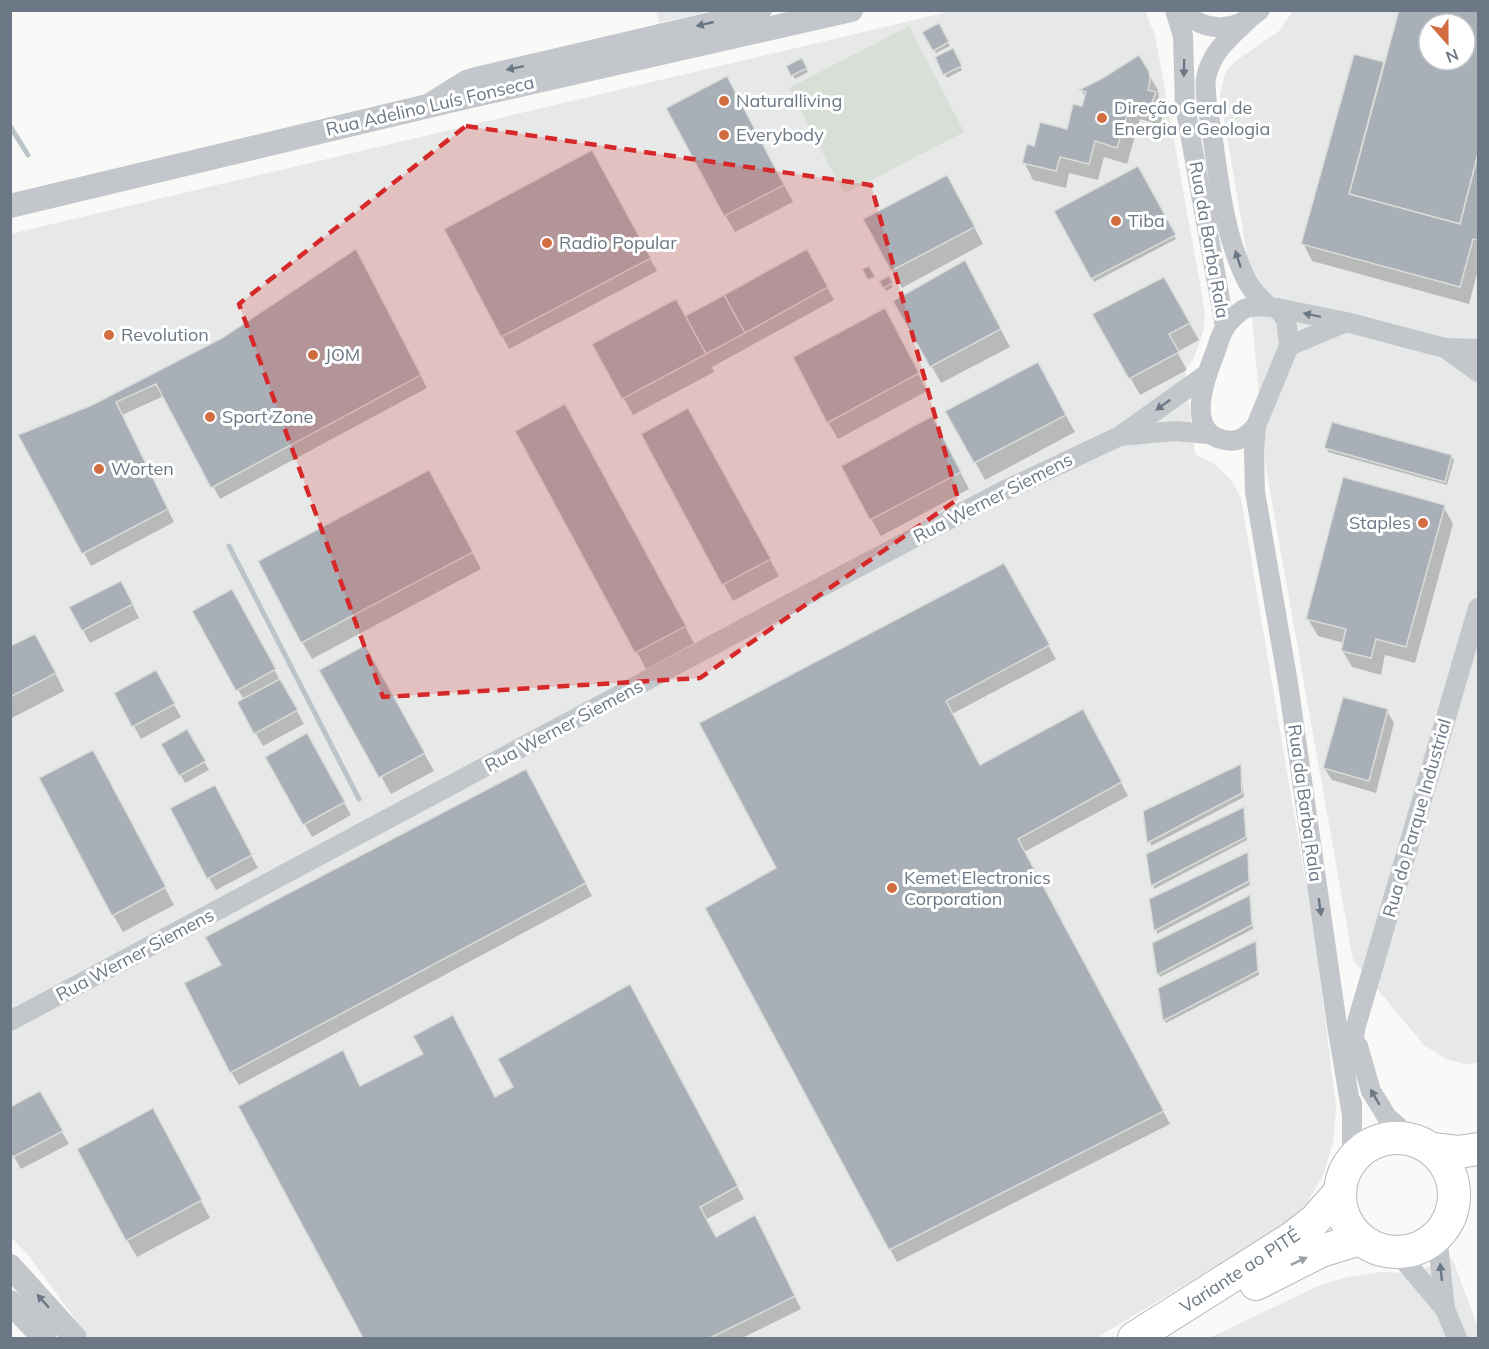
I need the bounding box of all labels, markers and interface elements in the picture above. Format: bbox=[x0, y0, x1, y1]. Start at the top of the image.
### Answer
north arrow bbox=[1417, 12, 1477, 72]
one-way arrow bbox=[695, 20, 714, 29]
text: N bbox=[1443, 45, 1462, 68]
one-way arrow bbox=[1179, 58, 1189, 77]
one-way arrow bbox=[506, 64, 524, 74]
street label: Rua Adelino Luís Fonseca bbox=[324, 70, 536, 141]
place label: Naturalliving bbox=[736, 89, 842, 112]
marker: Naturalliving bbox=[717, 94, 731, 108]
place label: Direção Geral de Energia e Geologia bbox=[1114, 96, 1270, 140]
marker: Direção Geral de Energia e Geologia bbox=[1095, 111, 1109, 125]
place label: Everybody bbox=[736, 123, 824, 146]
marker: Everybody bbox=[717, 128, 731, 142]
street label: Rua da Barba Rala bbox=[1184, 160, 1235, 320]
place label: Tiba bbox=[1128, 209, 1165, 232]
marker: Tiba bbox=[1109, 214, 1123, 228]
place label: Radio Popular bbox=[559, 231, 677, 254]
marker: Radio Popular bbox=[540, 236, 554, 250]
one-way arrow bbox=[1233, 250, 1242, 268]
one-way arrow bbox=[1302, 310, 1321, 319]
place label: Revolution bbox=[121, 323, 209, 346]
marker: Revolution bbox=[102, 328, 116, 342]
place label: JOM bbox=[325, 343, 360, 366]
marker: JOM bbox=[306, 348, 320, 362]
one-way arrow bbox=[1156, 399, 1172, 411]
place label: Sport Zone bbox=[222, 405, 313, 428]
marker: Sport Zone bbox=[203, 410, 217, 424]
street label: Rua Werner Siemens bbox=[909, 447, 1076, 548]
place label: Worten bbox=[111, 457, 174, 480]
marker: Worten bbox=[92, 462, 106, 476]
place label: Staples bbox=[1349, 511, 1411, 534]
marker: Staples bbox=[1416, 516, 1430, 530]
street label: Rua Werner Siemens bbox=[481, 674, 647, 777]
street label: Rua do Parque Industrial bbox=[1377, 716, 1456, 920]
street label: Rua da Barba Rala bbox=[1283, 723, 1328, 883]
place label: Kemet Electronics Corporation bbox=[904, 866, 1051, 910]
marker: Kemet Electronics Corporation bbox=[885, 881, 899, 895]
one-way arrow bbox=[1315, 898, 1324, 917]
street label: Rua Werner Siemens bbox=[52, 903, 218, 1006]
one-way arrow bbox=[1370, 1088, 1380, 1105]
street label: Variante ao PITÉ bbox=[1175, 1223, 1304, 1318]
one-way arrow bbox=[1291, 1257, 1308, 1266]
one-way arrow bbox=[1436, 1262, 1446, 1281]
one-way arrow bbox=[36, 1294, 50, 1309]

